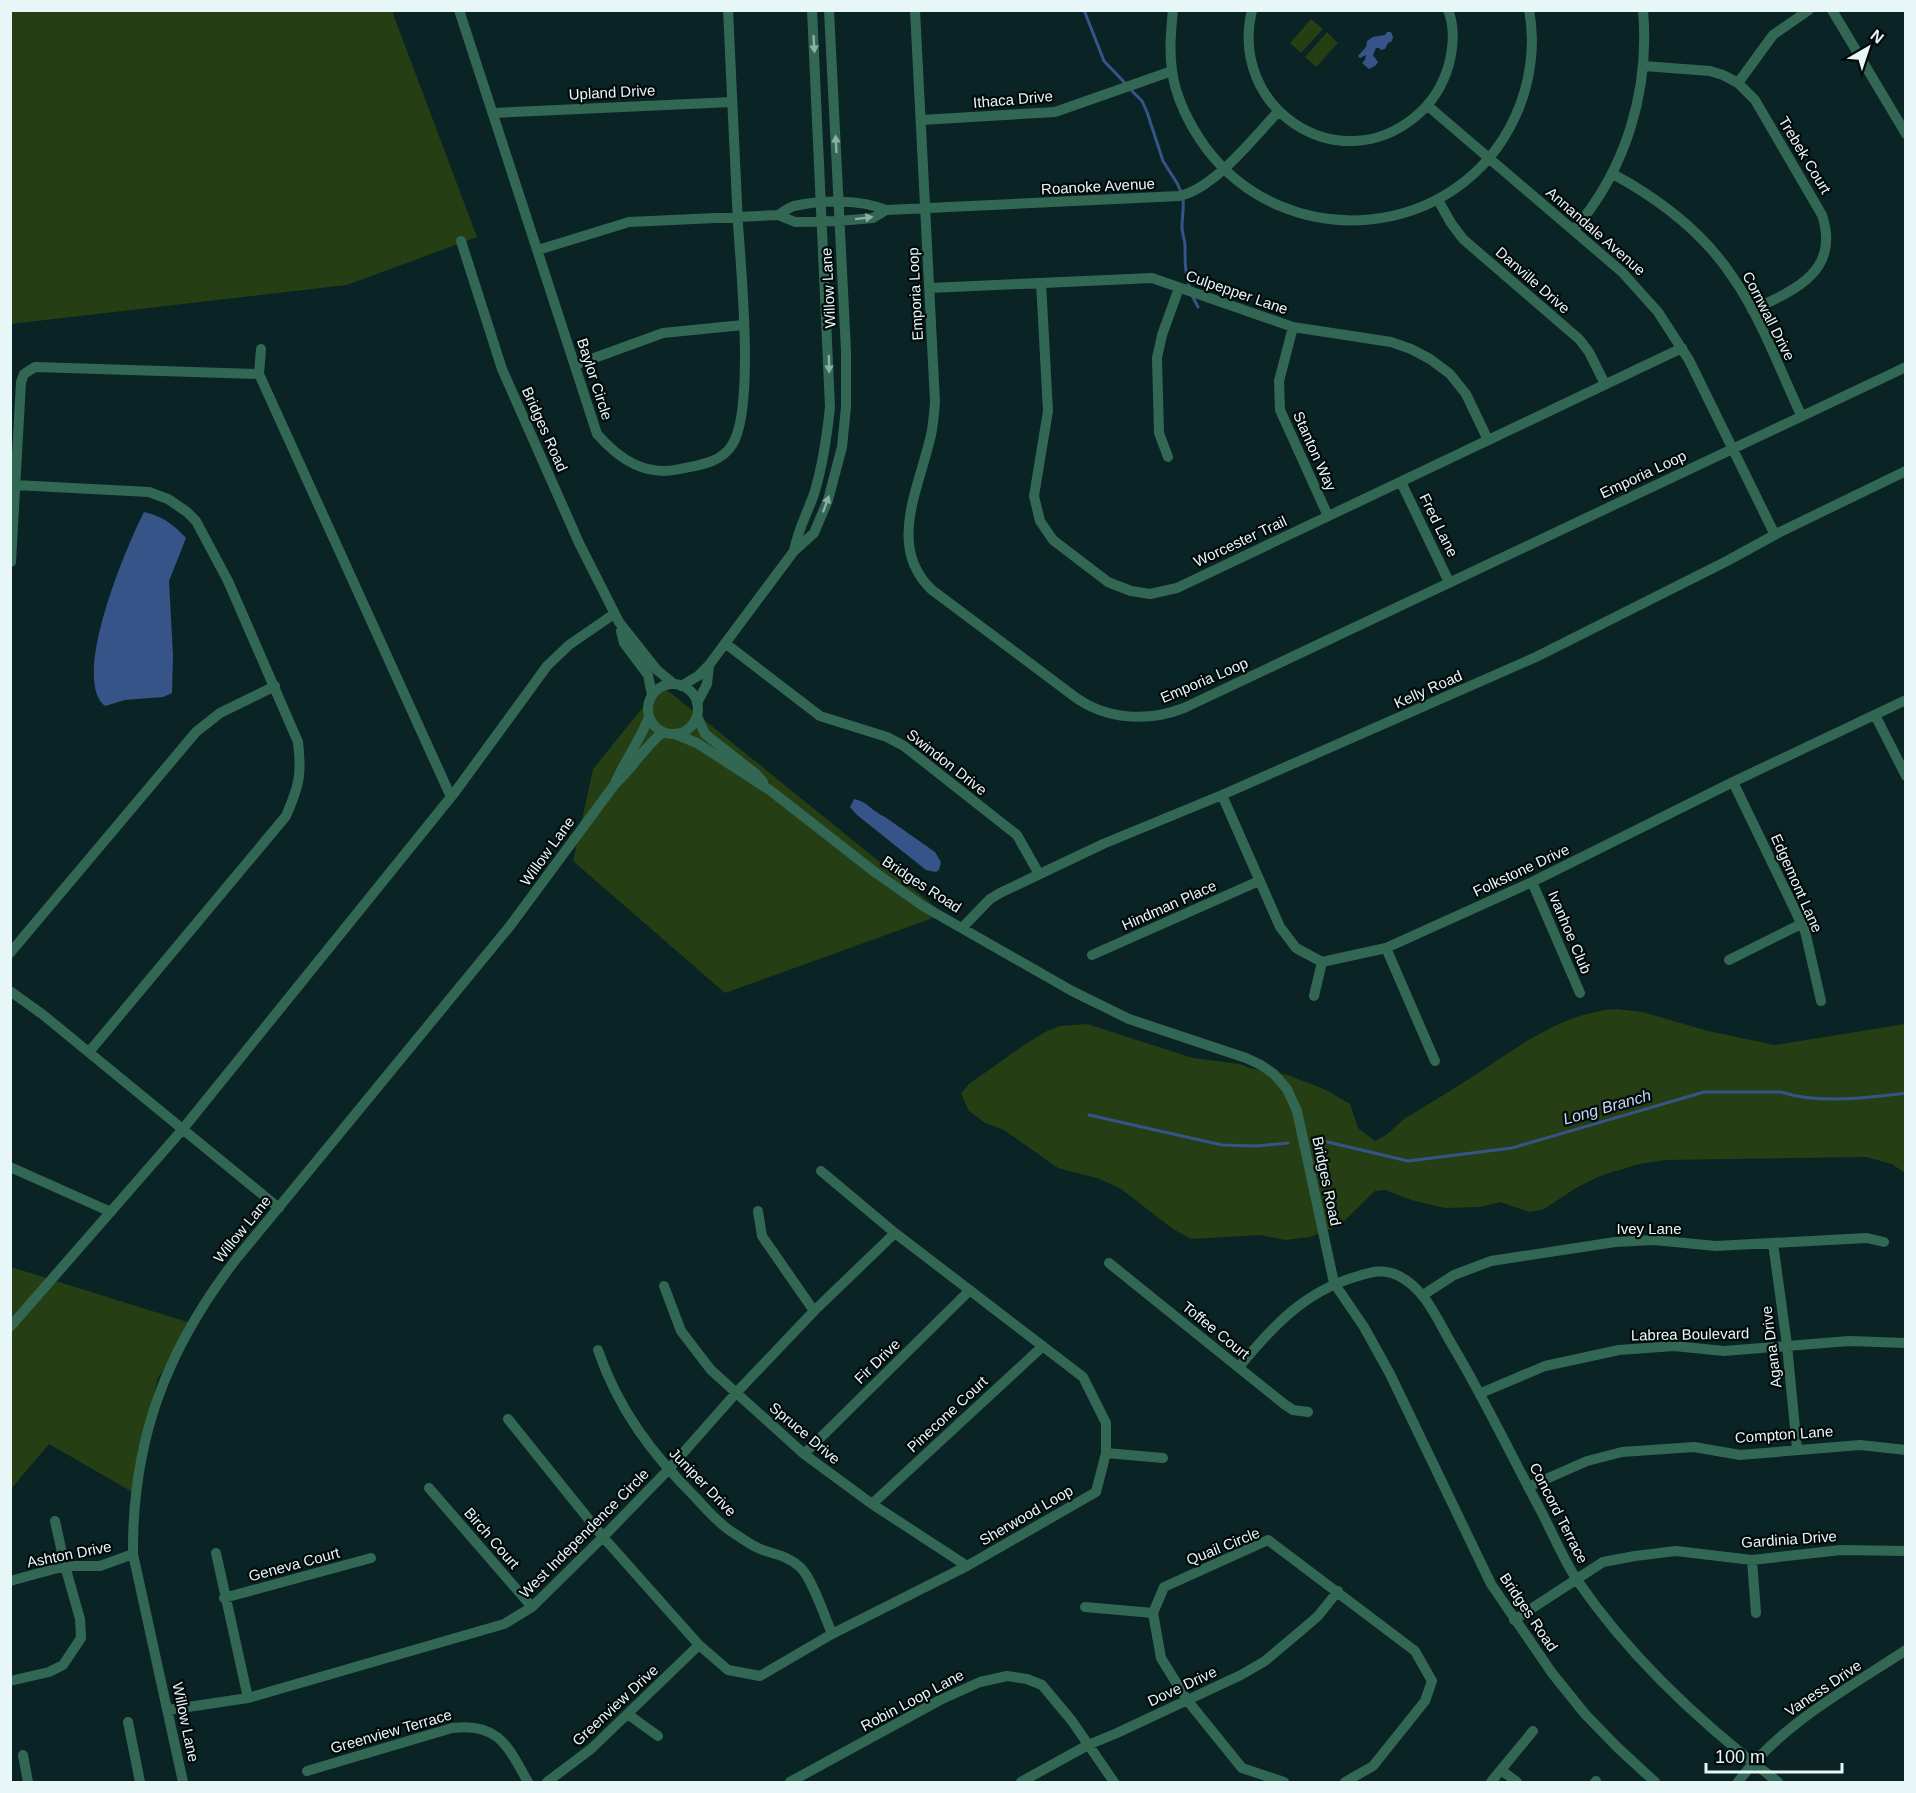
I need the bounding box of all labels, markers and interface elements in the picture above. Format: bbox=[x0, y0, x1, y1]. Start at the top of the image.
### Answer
north arrow bbox=[1838, 18, 1898, 78]
text: N bbox=[1867, 26, 1887, 47]
one-way arrow bbox=[809, 35, 818, 54]
street label: Upland Drive bbox=[568, 81, 656, 103]
street label: Ithaca Drive bbox=[972, 87, 1054, 111]
street label: Trebek Court bbox=[1775, 113, 1835, 197]
one-way arrow bbox=[831, 134, 840, 153]
street label: Roanoke Avenue bbox=[1041, 175, 1155, 197]
street label: Annandale Avenue bbox=[1543, 183, 1649, 279]
one-way arrow bbox=[854, 214, 873, 223]
street label: Danville Drive bbox=[1493, 243, 1573, 317]
street label: Willow Lane bbox=[817, 247, 839, 329]
street label: Emporia Loop bbox=[904, 247, 926, 341]
street label: Culpepper Lane bbox=[1184, 267, 1290, 317]
street label: Cornwall Drive bbox=[1739, 269, 1799, 363]
street label: Baylor Circle bbox=[574, 336, 616, 422]
one-way arrow bbox=[824, 354, 834, 373]
street label: Bridges Road bbox=[519, 384, 571, 474]
street label: Stanton Way bbox=[1290, 409, 1340, 494]
street label: Emporia Loop bbox=[1597, 447, 1689, 501]
street label: Fred Lane bbox=[1416, 491, 1462, 559]
one-way arrow bbox=[821, 494, 831, 512]
street label: Worcester Trail bbox=[1191, 512, 1289, 570]
street label: Emporia Loop bbox=[1158, 654, 1250, 706]
street label: Kelly Road bbox=[1391, 666, 1465, 712]
street label: Swindon Drive bbox=[904, 726, 990, 798]
street label: Willow Lane bbox=[516, 813, 578, 889]
street label: Edgemont Lane bbox=[1768, 831, 1826, 935]
street label: Folkstone Drive bbox=[1470, 840, 1572, 900]
street label: Bridges Road bbox=[879, 852, 965, 916]
street label: Hindman Place bbox=[1119, 877, 1219, 933]
street label: Ivanhoe Club bbox=[1545, 888, 1595, 976]
water label: Long Branch bbox=[1561, 1086, 1653, 1128]
street label: Bridges Road bbox=[1309, 1135, 1345, 1227]
street label: Willow Lane bbox=[210, 1192, 274, 1266]
street label: Ivey Lane bbox=[1616, 1220, 1682, 1237]
street label: Toffee Court bbox=[1179, 1298, 1254, 1363]
street label: Agana Drive bbox=[1758, 1305, 1784, 1389]
street label: Labrea Boulevard bbox=[1631, 1324, 1749, 1344]
street label: Fir Drive bbox=[851, 1335, 903, 1387]
street label: Pinecone Court bbox=[903, 1372, 991, 1455]
street label: Spruce Drive bbox=[766, 1399, 844, 1467]
street label: Compton Lane bbox=[1734, 1422, 1834, 1446]
street label: Juniper Drive bbox=[666, 1444, 740, 1520]
street label: Concord Terrace bbox=[1526, 1460, 1592, 1566]
street label: West Independence Circle bbox=[516, 1465, 652, 1601]
street label: Sherwood Loop bbox=[976, 1481, 1076, 1549]
street label: Birch Court bbox=[461, 1504, 524, 1573]
street label: Quail Circle bbox=[1184, 1524, 1262, 1568]
street label: Gardinia Drive bbox=[1741, 1527, 1837, 1551]
street label: Ashton Drive bbox=[25, 1537, 113, 1571]
street label: Geneva Court bbox=[247, 1543, 342, 1584]
street label: Bridges Road bbox=[1497, 1570, 1561, 1654]
street label: Vaness Drive bbox=[1782, 1656, 1864, 1720]
street label: Greenview Drive bbox=[569, 1661, 661, 1749]
street label: Dove Drive bbox=[1145, 1663, 1219, 1709]
street label: Robin Loop Lane bbox=[858, 1666, 966, 1734]
street label: Willow Lane bbox=[169, 1681, 203, 1763]
street label: Greenview Terrace bbox=[328, 1706, 454, 1756]
scale bar bbox=[1706, 1736, 1842, 1774]
text: 100 m bbox=[1715, 1747, 1765, 1767]

